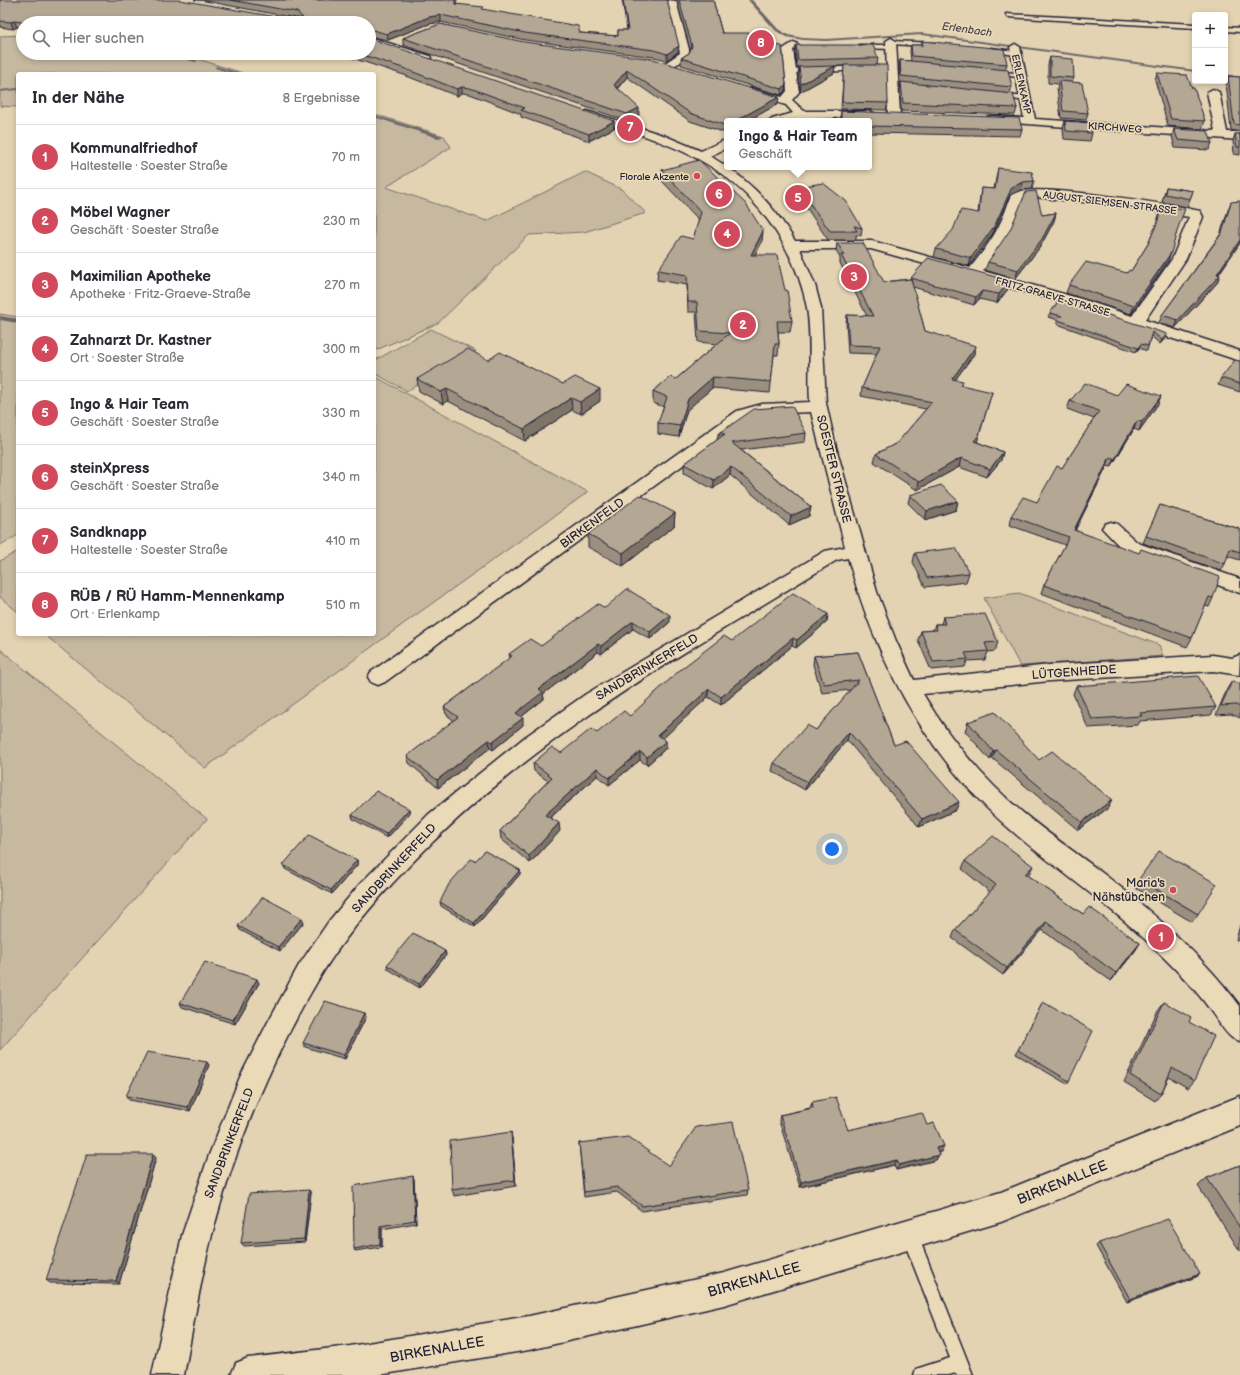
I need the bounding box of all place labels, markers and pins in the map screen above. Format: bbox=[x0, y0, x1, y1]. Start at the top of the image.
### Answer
pin: 8 bbox=[748, 28, 774, 58]
pin: 7 bbox=[617, 113, 643, 143]
place label: Florale Akzente bbox=[619, 171, 689, 183]
marker: Florale Akzente bbox=[692, 171, 702, 181]
pin: 6 bbox=[706, 179, 732, 209]
pin: 5 bbox=[785, 183, 811, 213]
pin: 4 bbox=[714, 219, 740, 249]
pin: 3 bbox=[841, 262, 867, 292]
pin: 2 bbox=[730, 310, 756, 340]
place label: Maria's Nähstübchen bbox=[1093, 876, 1165, 905]
marker: Maria's Nähstübchen bbox=[1168, 885, 1178, 895]
pin: 1 bbox=[1148, 922, 1174, 952]

